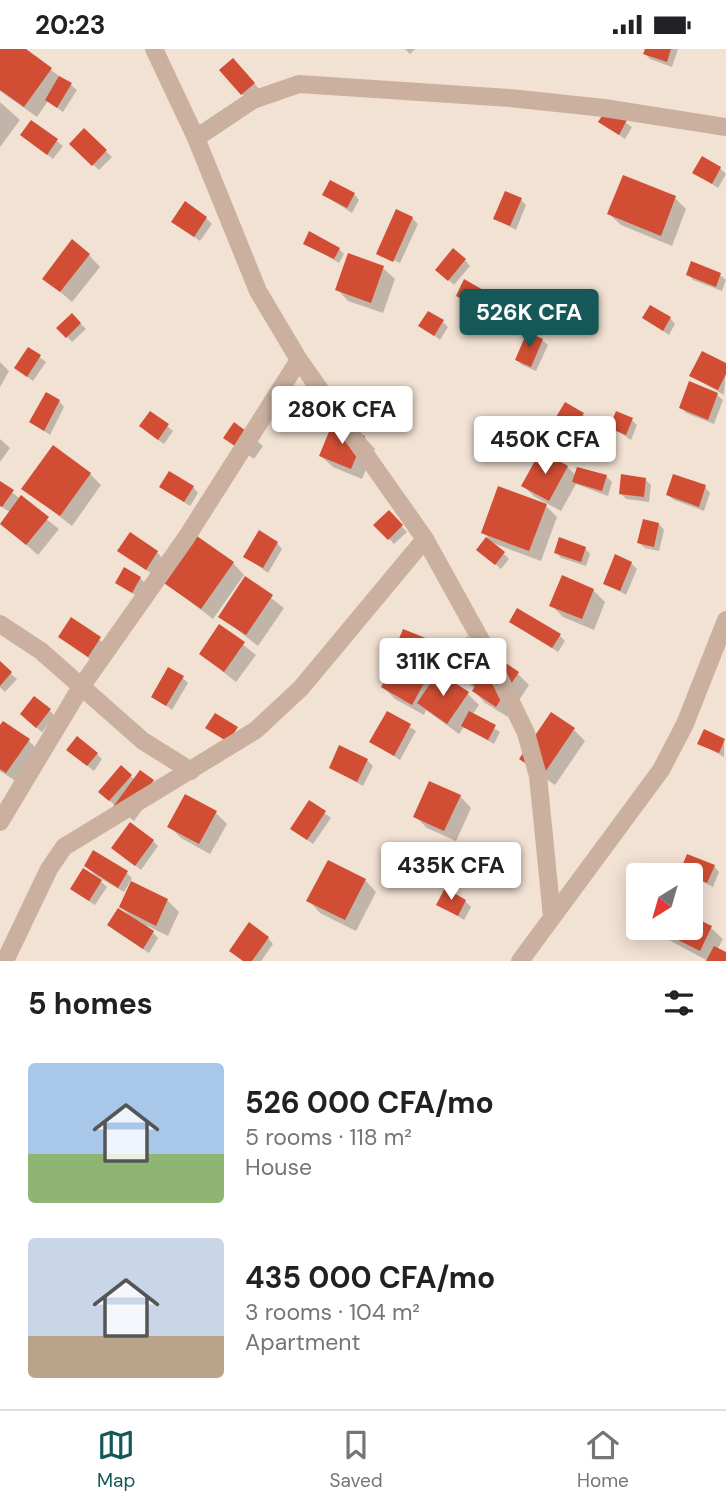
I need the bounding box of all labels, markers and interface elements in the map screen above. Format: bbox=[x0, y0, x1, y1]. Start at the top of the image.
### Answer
text: 20:23 bbox=[35, 8, 105, 42]
pin: 526K CFA bbox=[457, 289, 601, 349]
text: 526K CFA bbox=[476, 297, 582, 327]
pin: 280K CFA bbox=[270, 387, 414, 446]
text: 280K CFA bbox=[288, 394, 396, 424]
pin: 450K CFA bbox=[473, 417, 617, 476]
text: 450K CFA bbox=[490, 424, 600, 454]
pin: 311K CFA bbox=[371, 639, 515, 698]
text: 311K CFA bbox=[395, 646, 491, 676]
pin: 435K CFA bbox=[379, 843, 523, 902]
text: 435K CFA bbox=[397, 850, 505, 880]
north arrow bbox=[626, 863, 704, 940]
map controls bbox=[626, 863, 703, 940]
text: 5 homes bbox=[28, 984, 153, 1023]
icon: filters bbox=[660, 984, 698, 1022]
text: 526 000 CFA/mo bbox=[245, 1083, 494, 1122]
icon: home bbox=[84, 1091, 168, 1175]
text: 5 rooms · 118 m² bbox=[245, 1122, 412, 1152]
text: House bbox=[245, 1152, 312, 1182]
text: 435 000 CFA/mo bbox=[245, 1258, 495, 1297]
icon: home bbox=[84, 1266, 168, 1350]
text: 3 rooms · 104 m² bbox=[245, 1297, 420, 1327]
text: Apartment bbox=[245, 1327, 360, 1357]
tab: Map bbox=[97, 1426, 135, 1493]
tab: Saved bbox=[330, 1426, 383, 1493]
tab: Home bbox=[577, 1426, 629, 1493]

